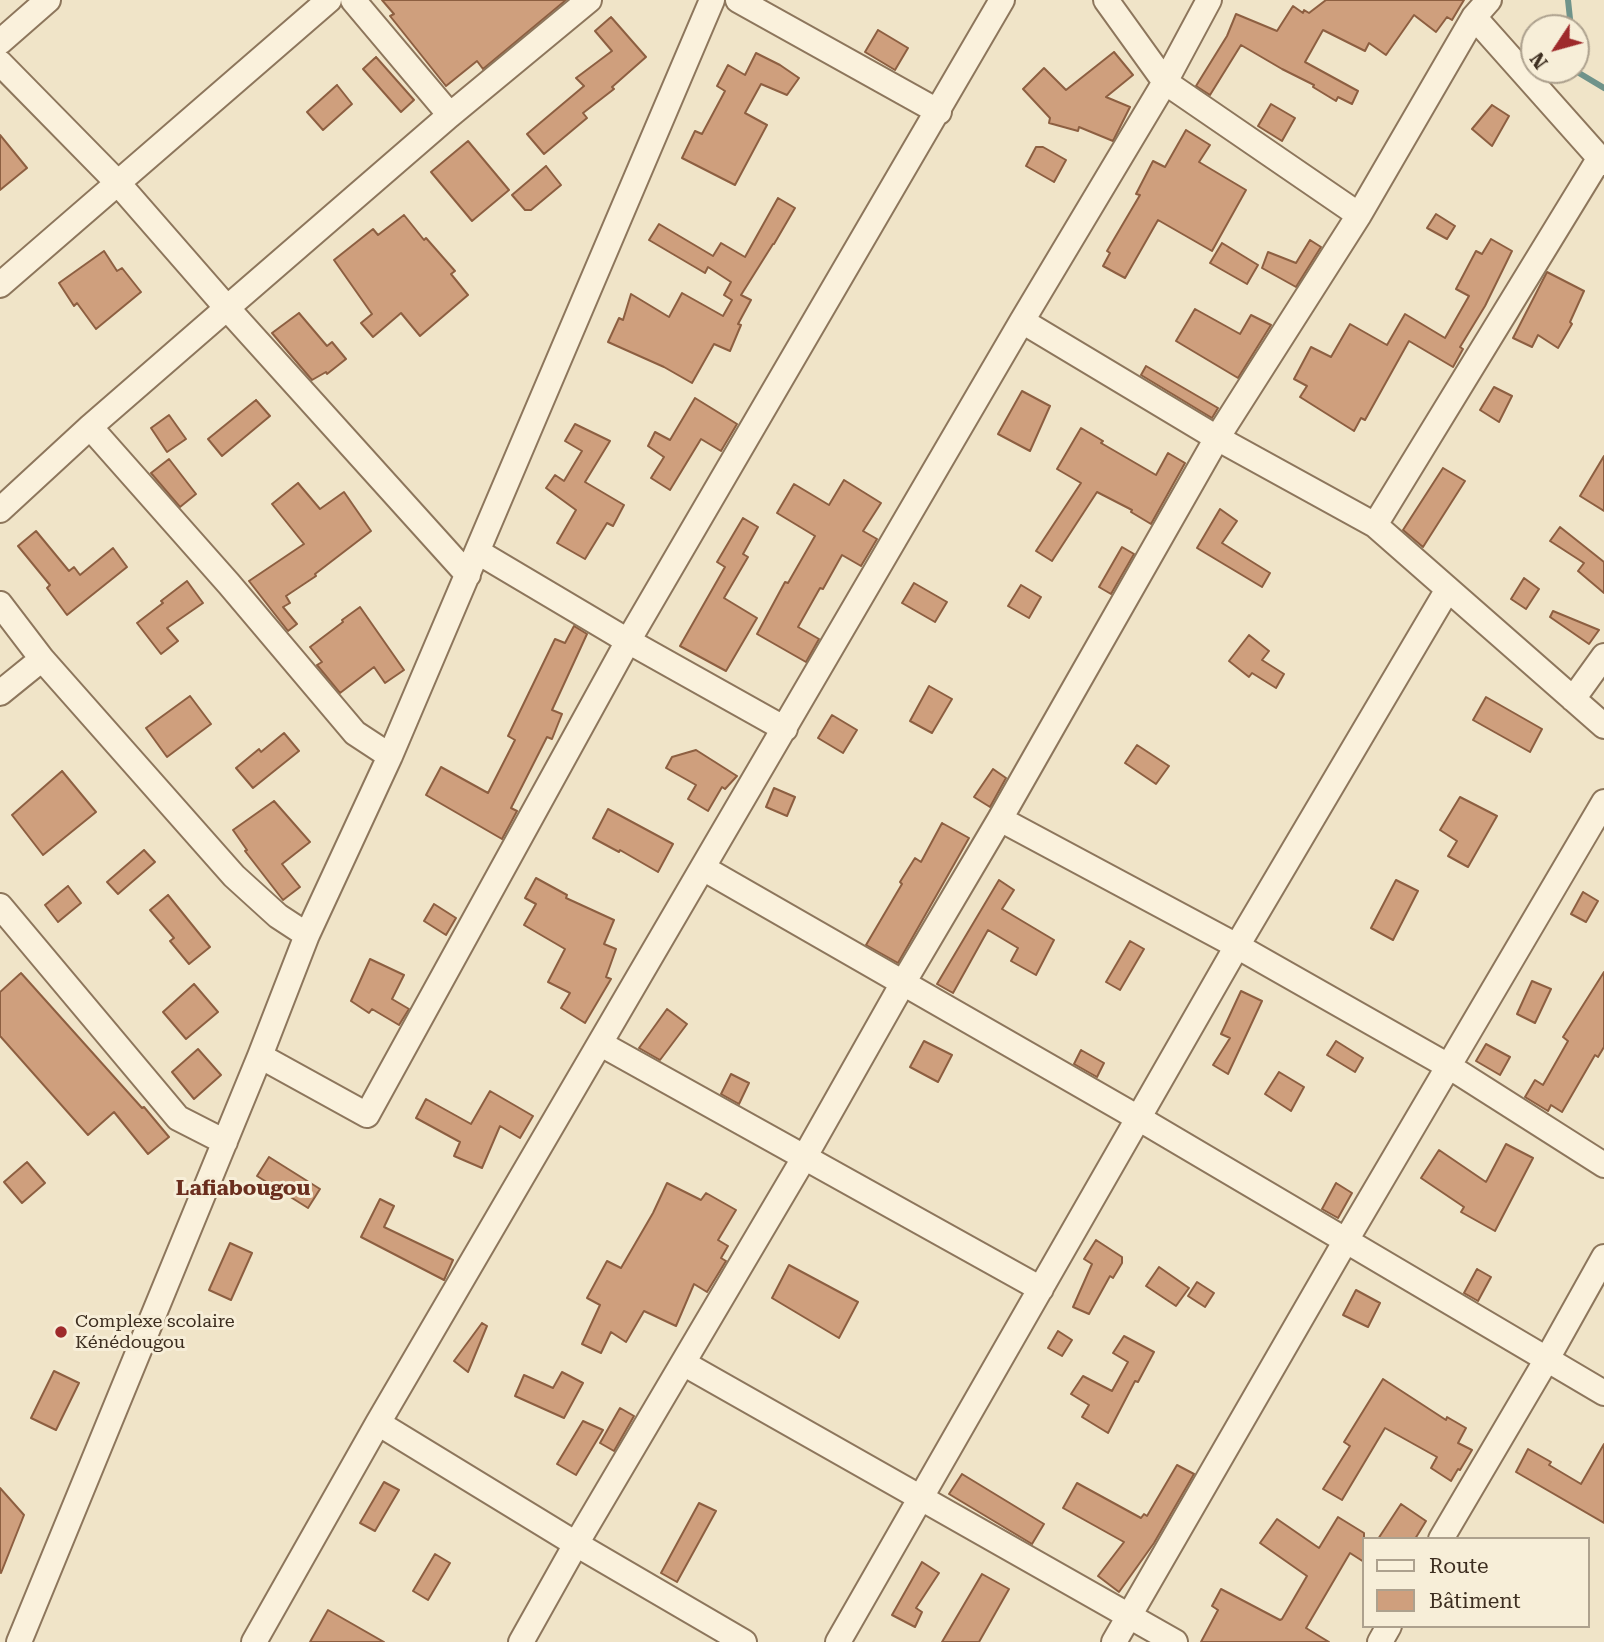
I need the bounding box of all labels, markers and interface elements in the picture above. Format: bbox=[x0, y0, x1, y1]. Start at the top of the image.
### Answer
north arrow bbox=[1520, 14, 1590, 84]
text: N bbox=[1526, 48, 1553, 73]
district label: Lafiabougou bbox=[176, 1176, 310, 1202]
place label: Complexe scolaire Kénédougou bbox=[75, 1311, 235, 1354]
marker: Complexe scolaire Kénédougou bbox=[53, 1324, 69, 1340]
legend bbox=[1362, 1537, 1590, 1628]
text: Route bbox=[1429, 1554, 1488, 1578]
text: Bâtiment bbox=[1429, 1589, 1521, 1613]

